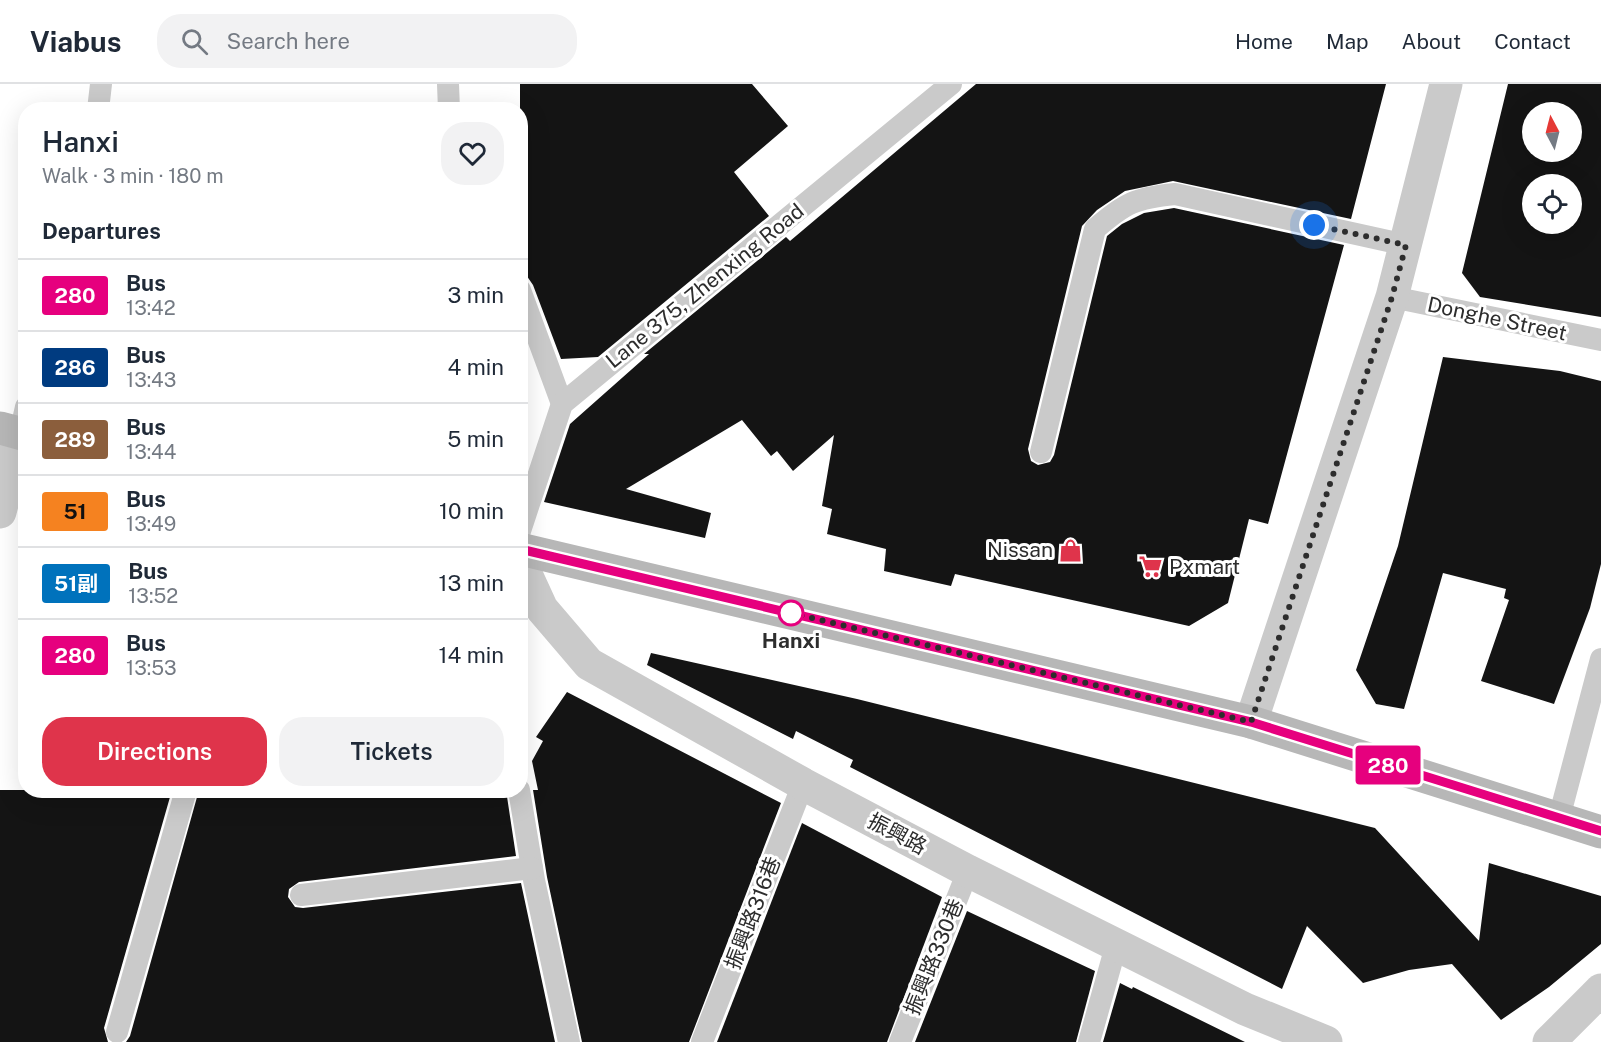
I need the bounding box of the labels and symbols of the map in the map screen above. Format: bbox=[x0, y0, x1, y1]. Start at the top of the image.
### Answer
north arrow bbox=[1522, 102, 1582, 162]
street label: Lane 375, Zhenxing Road bbox=[601, 198, 809, 373]
your location bbox=[1299, 210, 1329, 240]
street label: Donghe Street bbox=[1425, 292, 1569, 345]
place label: Nissan bbox=[987, 537, 1053, 562]
shop icon: Nissan bbox=[1058, 537, 1084, 563]
supermarket icon: Pxmart bbox=[1138, 554, 1164, 580]
place label: Pxmart bbox=[1169, 554, 1240, 579]
marker: Hanxi bbox=[778, 600, 804, 626]
place label: Hanxi bbox=[762, 628, 820, 653]
line badge: 280 bbox=[1354, 746, 1422, 784]
street label: 振興路 bbox=[864, 808, 931, 859]
street label: 振興路316巷 bbox=[720, 853, 786, 973]
street label: 振興路330巷 bbox=[899, 895, 968, 1019]

